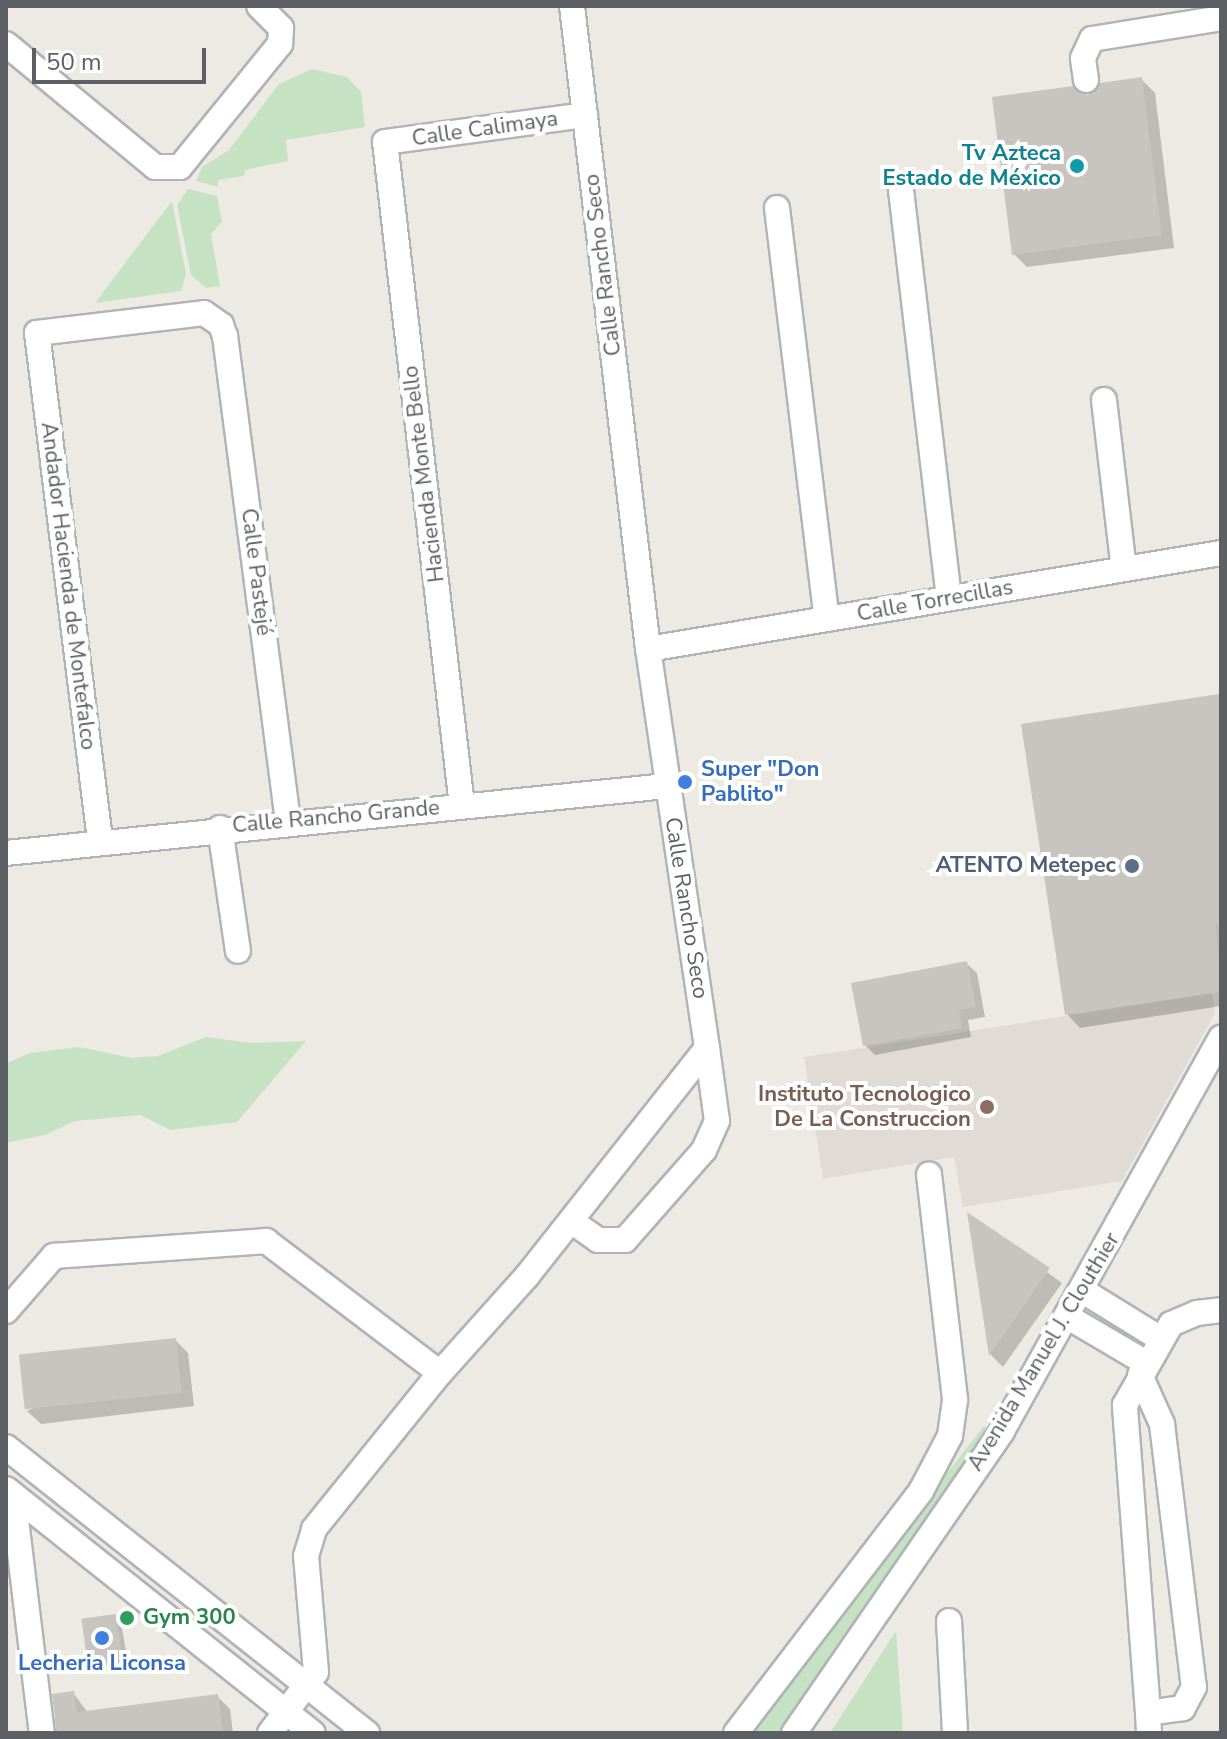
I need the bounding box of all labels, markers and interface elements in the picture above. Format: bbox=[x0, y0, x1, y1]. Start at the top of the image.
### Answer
scale bar bbox=[36, 32, 210, 82]
text: 50 m bbox=[46, 46, 102, 78]
street label: Calle Calimaya bbox=[410, 106, 560, 152]
place label: Tv Azteca Estado de México bbox=[883, 140, 1061, 192]
marker: Tv Azteca Estado de México bbox=[1068, 157, 1086, 175]
street label: Calle Rancho Seco bbox=[579, 172, 627, 358]
street label: Hacienda Monte Bello bbox=[398, 364, 450, 584]
street label: Andador Hacienda de Montefalco bbox=[35, 421, 101, 751]
street label: Calle Pastejé bbox=[235, 507, 277, 637]
street label: Calle Torrecillas bbox=[855, 574, 1015, 628]
place label: Super "Don Pablito" bbox=[701, 756, 819, 808]
marker: Super "Don Pablito" bbox=[676, 773, 694, 791]
street label: Calle Rancho Grande bbox=[231, 795, 441, 839]
street label: Calle Rancho Seco bbox=[659, 815, 713, 1001]
place label: ATENTO Metepec bbox=[935, 853, 1116, 879]
marker: ATENTO Metepec bbox=[1123, 857, 1141, 875]
place label: Instituto Tecnologico De La Construccion bbox=[758, 1081, 971, 1132]
marker: Instituto Tecnologico De La Construccion bbox=[978, 1098, 996, 1116]
street label: Avenida Manuel J. Clouthier bbox=[962, 1228, 1126, 1476]
place label: Gym 300 bbox=[143, 1605, 236, 1631]
marker: Gym 300 bbox=[118, 1609, 136, 1627]
marker: Lecheria Liconsa bbox=[93, 1629, 111, 1647]
place label: Lecheria Liconsa bbox=[18, 1651, 186, 1677]

